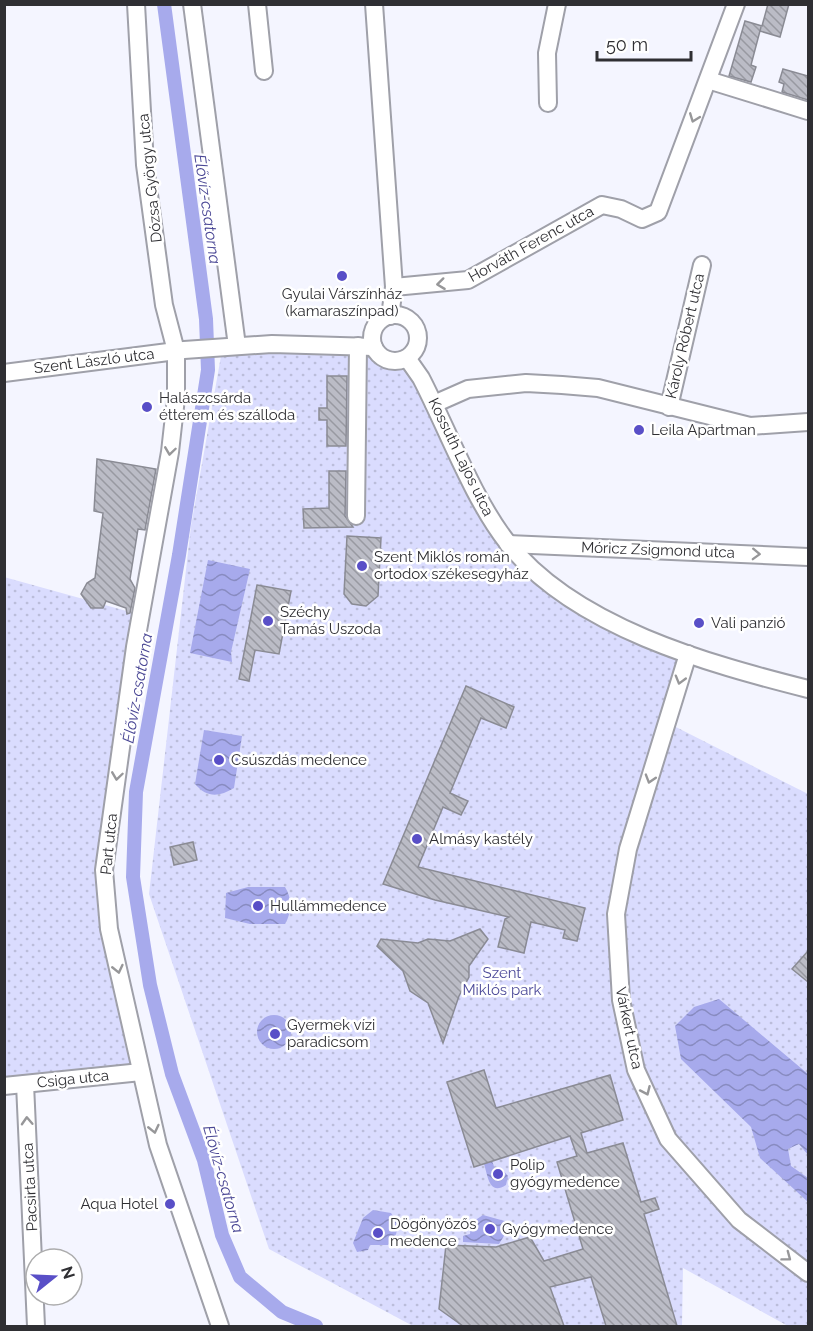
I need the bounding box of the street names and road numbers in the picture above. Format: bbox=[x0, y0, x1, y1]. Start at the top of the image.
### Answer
street label: Dózsa György utca bbox=[134, 113, 166, 243]
street label: Horváth Ferenc utca bbox=[465, 202, 597, 286]
street label: Károly Róbert utca bbox=[662, 272, 708, 400]
street label: Szent László utca bbox=[33, 345, 155, 377]
street label: Kossuth Lajos utca bbox=[425, 395, 497, 519]
street label: Móricz Zsigmond utca bbox=[581, 538, 735, 562]
street label: Part utca bbox=[97, 812, 121, 876]
street label: Várkert utca bbox=[612, 985, 646, 1071]
street label: Csiga utca bbox=[36, 1066, 110, 1092]
street label: Pacsirta utca bbox=[19, 1142, 41, 1232]

